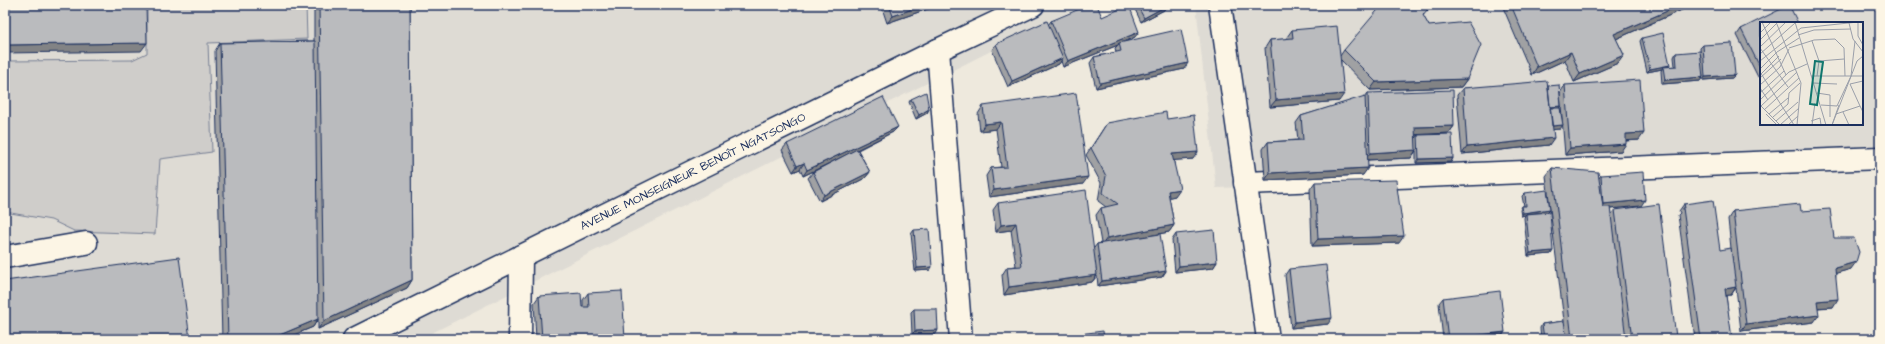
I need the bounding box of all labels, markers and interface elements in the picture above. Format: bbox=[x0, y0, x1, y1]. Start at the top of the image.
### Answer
inset map bbox=[1760, 22, 1863, 125]
street label: AVENUE MONSEIGNEUR BENOÎT NGATSONGO bbox=[577, 109, 809, 235]

